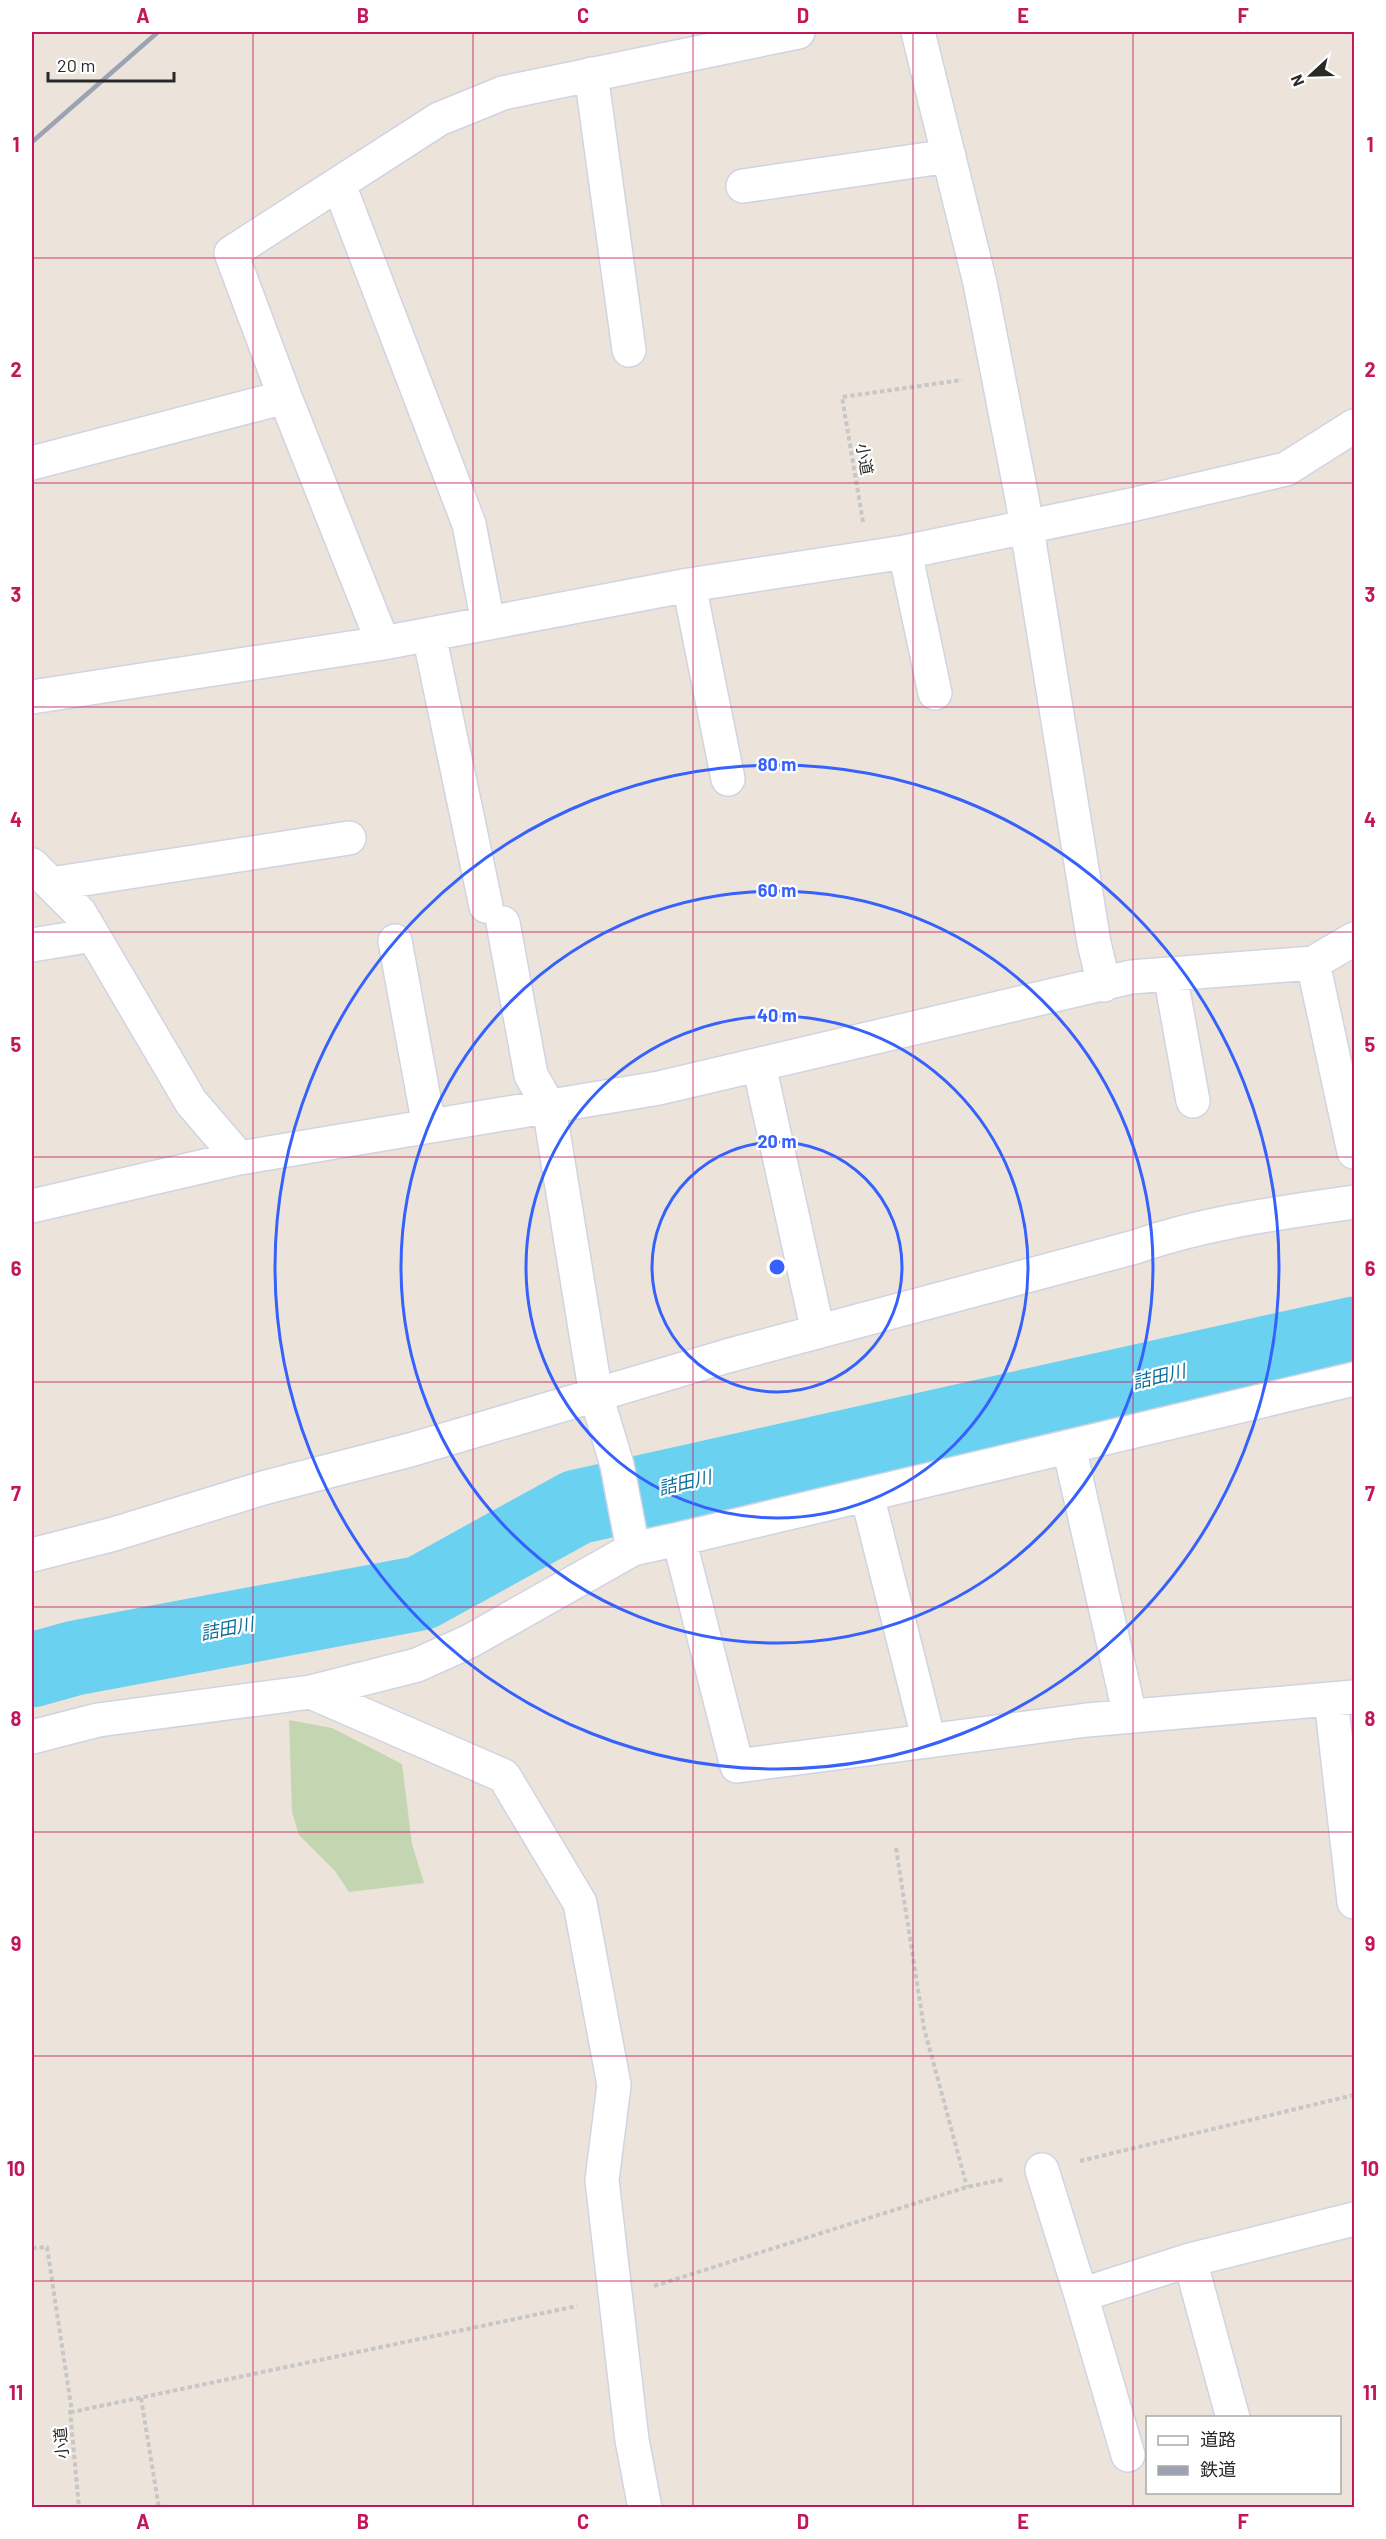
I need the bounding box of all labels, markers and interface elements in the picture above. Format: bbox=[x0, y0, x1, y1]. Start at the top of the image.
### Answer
text: A bbox=[136, 3, 150, 27]
text: B bbox=[357, 3, 369, 27]
text: C bbox=[577, 3, 589, 27]
text: D bbox=[797, 3, 809, 27]
text: E bbox=[1017, 3, 1029, 27]
text: F bbox=[1237, 3, 1249, 27]
scale bar bbox=[48, 45, 174, 83]
north arrow bbox=[1281, 45, 1341, 105]
text: 20 m bbox=[57, 54, 95, 76]
text: N bbox=[1286, 72, 1307, 89]
text: 1 bbox=[12, 132, 20, 156]
text: 1 bbox=[1366, 132, 1374, 156]
text: 2 bbox=[10, 357, 22, 381]
text: 2 bbox=[1364, 357, 1376, 381]
street label: 小道 bbox=[853, 441, 878, 476]
text: 3 bbox=[11, 582, 21, 606]
text: 3 bbox=[1365, 582, 1375, 606]
text: 80 m bbox=[758, 753, 796, 775]
text: 4 bbox=[10, 807, 22, 831]
text: 4 bbox=[1364, 807, 1376, 831]
text: 60 m bbox=[758, 879, 796, 901]
text: 40 m bbox=[757, 1004, 797, 1026]
text: 5 bbox=[11, 1032, 22, 1056]
text: 5 bbox=[1365, 1032, 1376, 1056]
text: 20 m bbox=[758, 1130, 796, 1152]
text: 6 bbox=[11, 1256, 22, 1280]
text: 6 bbox=[1365, 1256, 1376, 1280]
centre of rings bbox=[767, 1257, 787, 1277]
water label: 詰田川 bbox=[1130, 1359, 1190, 1393]
water label: 詰田川 bbox=[656, 1465, 716, 1499]
text: 7 bbox=[11, 1481, 21, 1505]
text: 7 bbox=[1365, 1481, 1375, 1505]
water label: 詰田川 bbox=[198, 1612, 257, 1644]
text: 8 bbox=[11, 1706, 22, 1730]
text: 8 bbox=[1365, 1706, 1376, 1730]
text: 9 bbox=[11, 1931, 21, 1955]
text: 9 bbox=[1365, 1931, 1375, 1955]
text: 10 bbox=[7, 2156, 25, 2180]
text: 10 bbox=[1361, 2156, 1379, 2180]
text: 11 bbox=[9, 2380, 23, 2404]
text: 11 bbox=[1363, 2380, 1377, 2404]
legend bbox=[1146, 2416, 1341, 2494]
street label: 小道 bbox=[50, 2426, 71, 2460]
text: 道路 bbox=[1200, 2428, 1236, 2450]
text: 鉄道 bbox=[1200, 2458, 1236, 2480]
text: A bbox=[136, 2509, 150, 2533]
text: B bbox=[357, 2509, 369, 2533]
text: C bbox=[577, 2509, 589, 2533]
text: D bbox=[797, 2509, 809, 2533]
text: E bbox=[1017, 2509, 1029, 2533]
text: F bbox=[1237, 2509, 1249, 2533]

